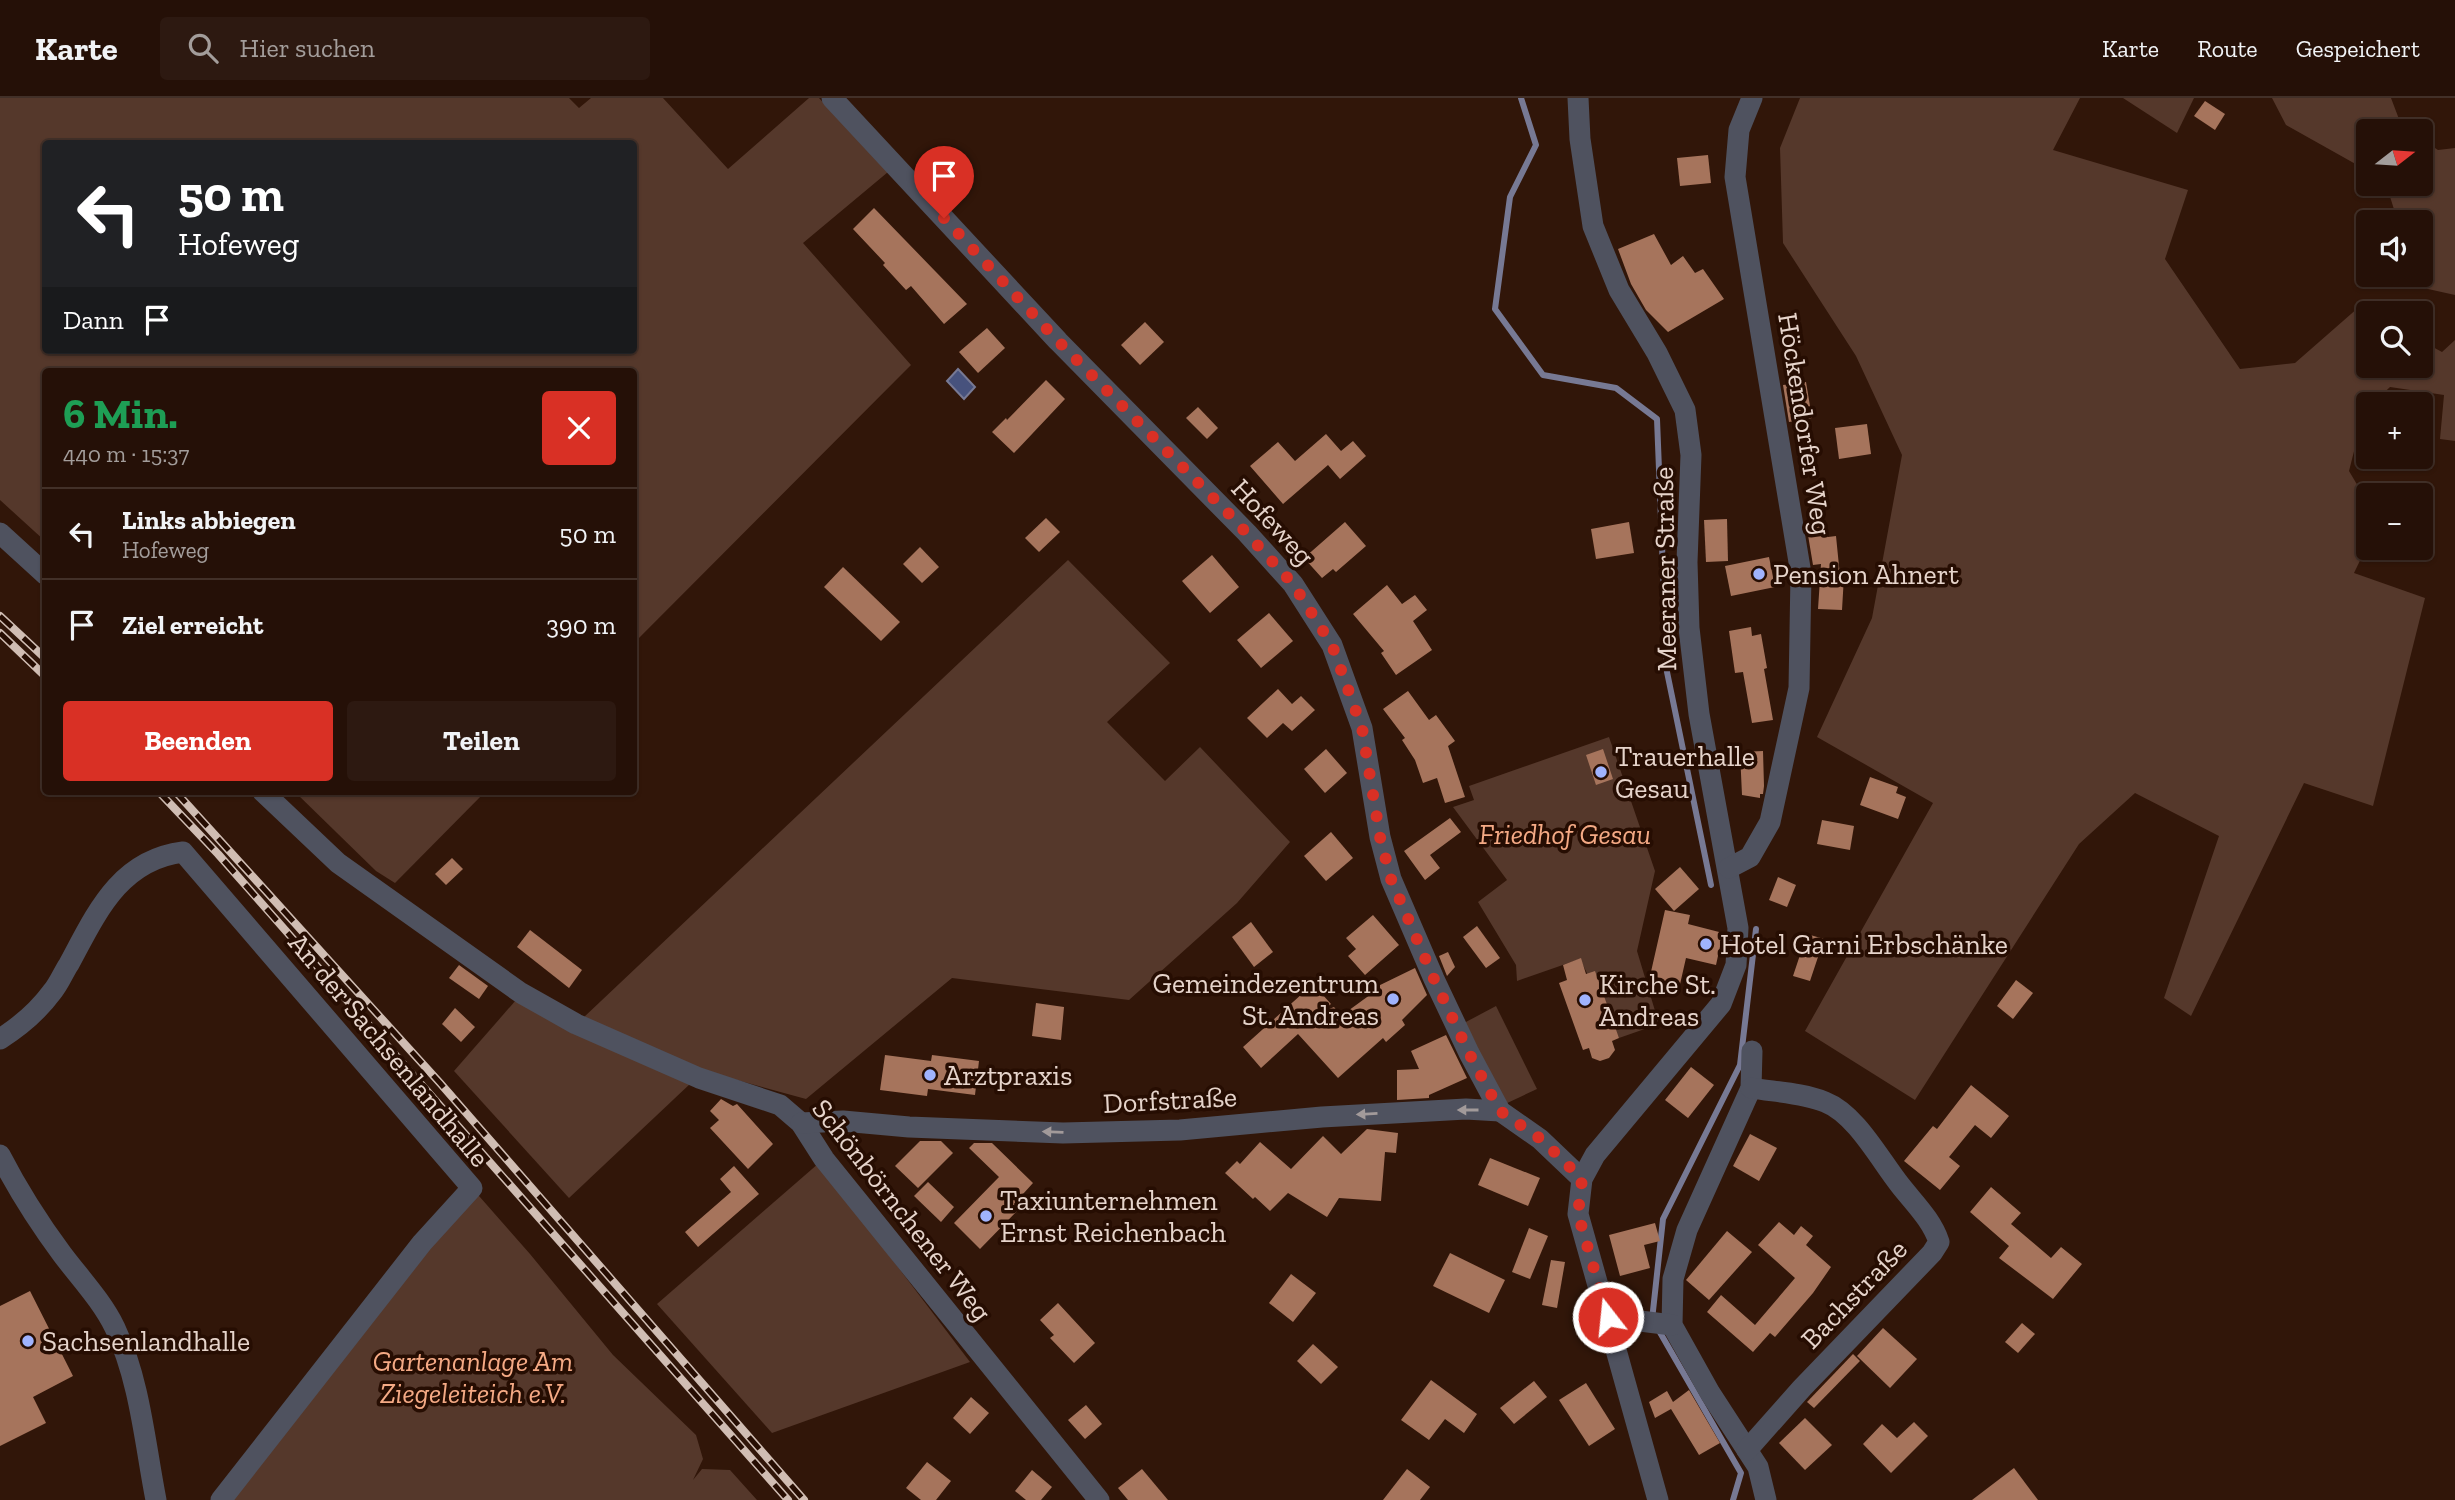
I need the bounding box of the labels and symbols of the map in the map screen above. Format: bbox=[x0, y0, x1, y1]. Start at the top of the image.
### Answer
north arrow bbox=[2356, 119, 2432, 196]
pin bbox=[914, 146, 974, 218]
street label: Höckendorfer Weg bbox=[1771, 311, 1839, 537]
street label: Meeraner Straße bbox=[1647, 466, 1683, 672]
street label: Hofeweg bbox=[1225, 472, 1321, 572]
place label: Pension Ahnert bbox=[1773, 558, 1959, 591]
marker: Pension Ahnert bbox=[1751, 566, 1767, 582]
place label: Trauerhalle Gesau bbox=[1615, 740, 1755, 805]
marker: Trauerhalle Gesau bbox=[1593, 764, 1609, 780]
park label: Friedhof Gesau bbox=[1479, 818, 1651, 851]
street label: An der Sachsenlandhalle bbox=[282, 926, 496, 1174]
place label: Hotel Garni Erbschänke bbox=[1720, 928, 2008, 961]
marker: Hotel Garni Erbschänke bbox=[1698, 936, 1714, 952]
place label: Gemeindezentrum St. Andreas bbox=[1153, 967, 1379, 1032]
place label: Kirche St. Andreas bbox=[1599, 968, 1716, 1033]
marker: Gemeindezentrum St. Andreas bbox=[1385, 991, 1401, 1007]
marker: Kirche St. Andreas bbox=[1577, 992, 1593, 1008]
place label: Arztpraxis bbox=[944, 1059, 1072, 1092]
marker: Arztpraxis bbox=[922, 1067, 938, 1083]
street label: Dorfstraße bbox=[1102, 1080, 1238, 1120]
street label: Schönbörnchener Weg bbox=[805, 1093, 999, 1327]
one-way arrow bbox=[1456, 1104, 1478, 1116]
one-way arrow bbox=[1356, 1109, 1378, 1120]
one-way arrow bbox=[1042, 1127, 1064, 1138]
place label: Taxiunternehmen Ernst Reichenbach bbox=[1000, 1184, 1226, 1249]
marker: Taxiunternehmen Ernst Reichenbach bbox=[978, 1208, 994, 1224]
street label: Bachstraße bbox=[1794, 1233, 1914, 1355]
position arrow bbox=[1571, 1280, 1645, 1354]
place label: Sachsenlandhalle bbox=[42, 1325, 250, 1358]
marker: Sachsenlandhalle bbox=[20, 1333, 36, 1349]
park label: Gartenanlage Am Ziegeleiteich e.V. bbox=[373, 1345, 573, 1410]

